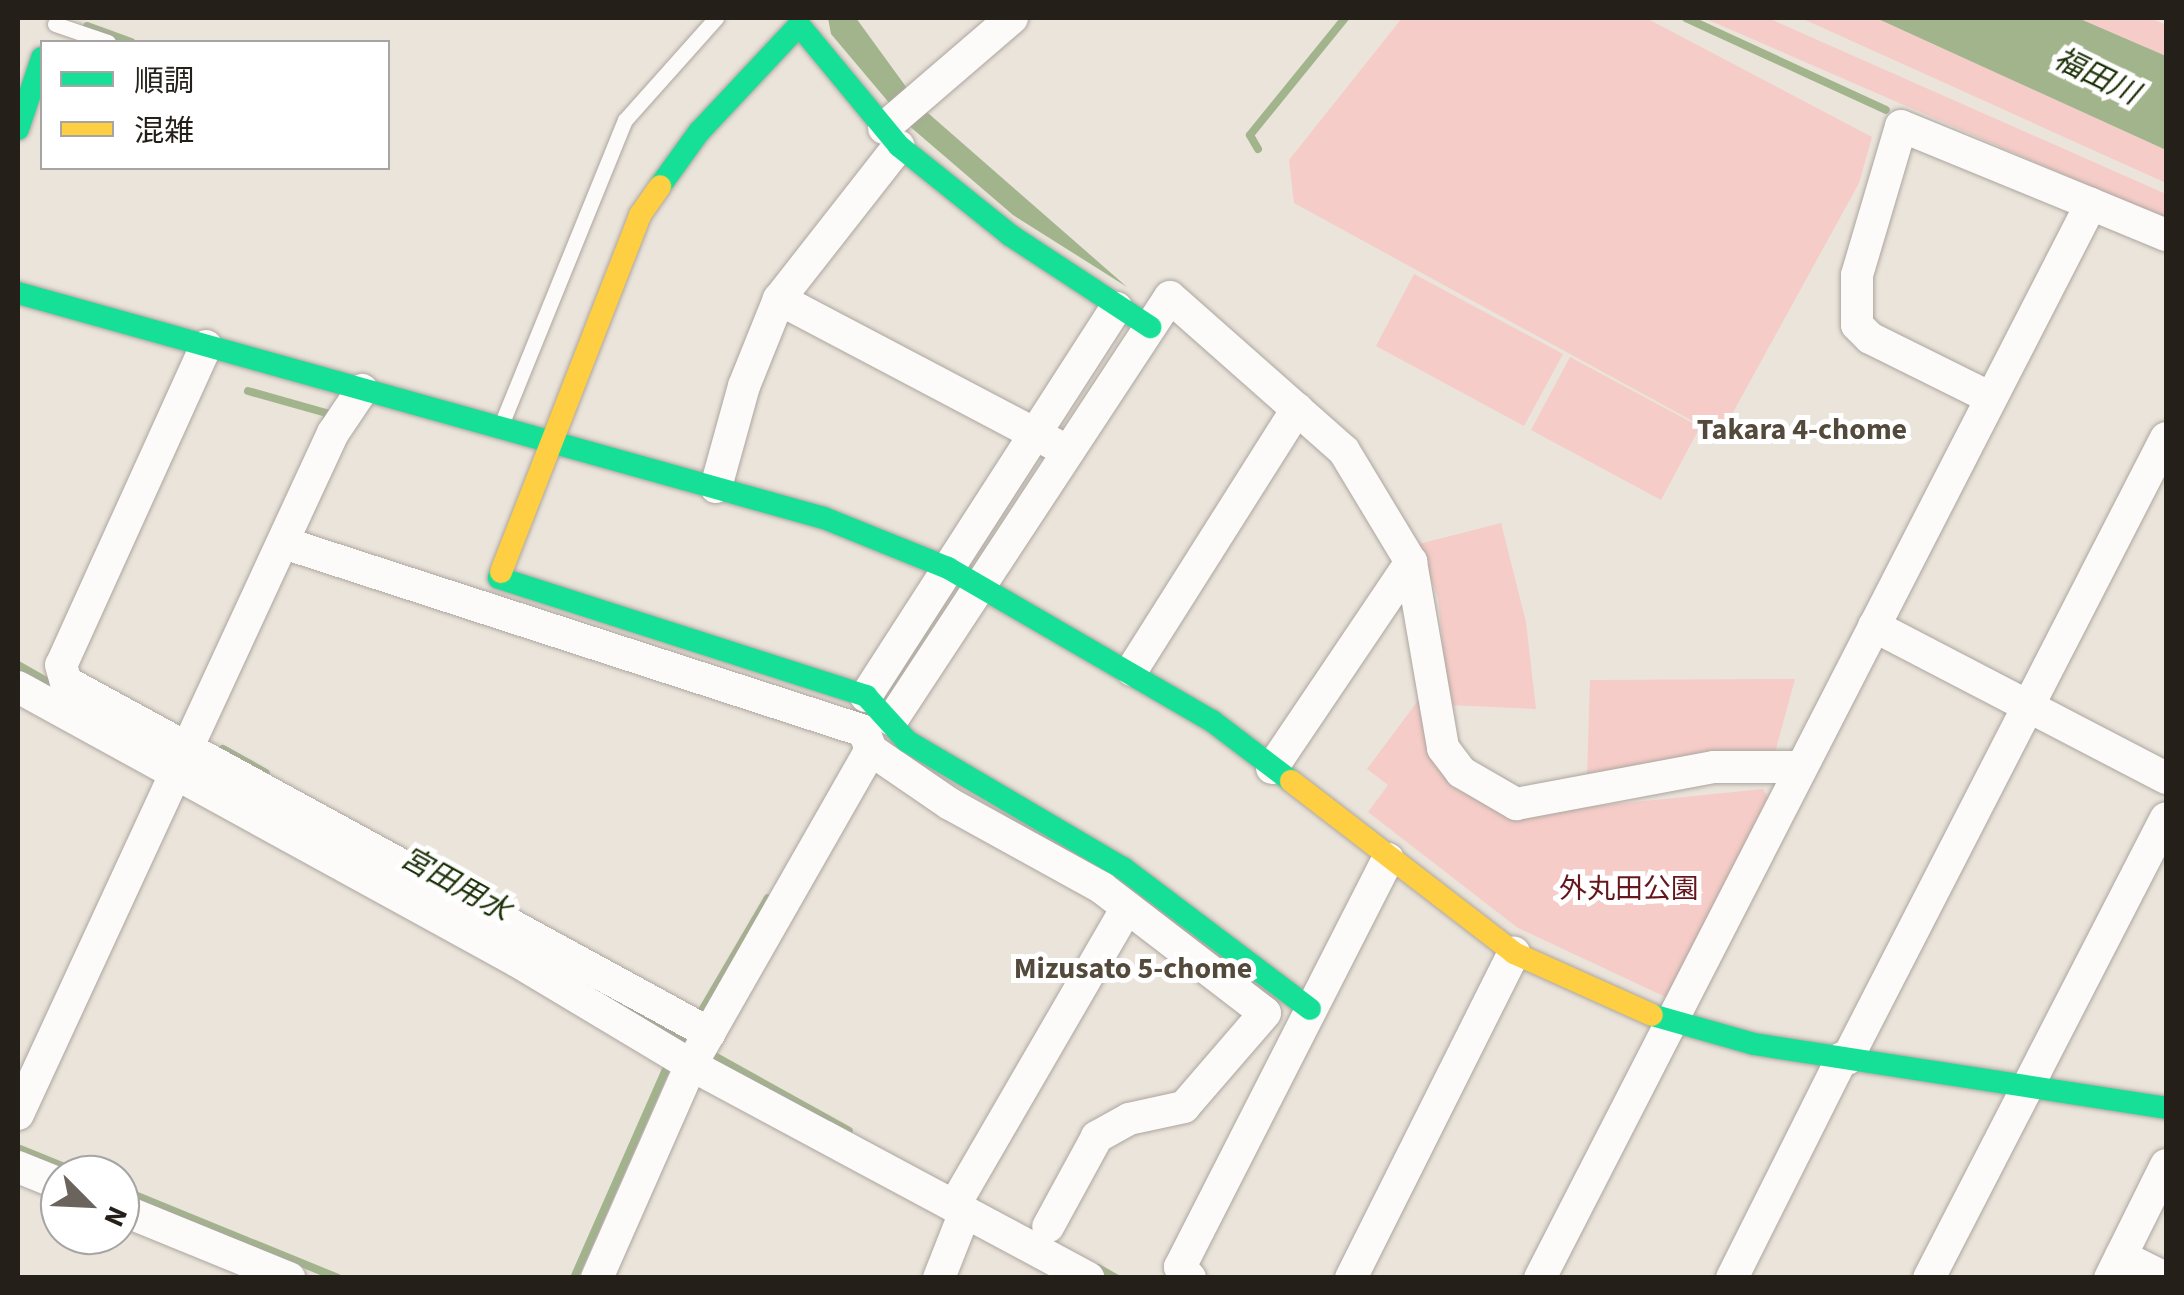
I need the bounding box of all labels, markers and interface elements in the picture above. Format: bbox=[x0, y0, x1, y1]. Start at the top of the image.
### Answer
legend bbox=[40, 40, 390, 170]
water label: 福田川 bbox=[2048, 41, 2144, 113]
text: 順調 bbox=[134, 60, 194, 103]
text: 混雑 bbox=[134, 110, 194, 153]
district label: Takara 4-chome bbox=[1697, 412, 1907, 448]
water label: 宮田用水 bbox=[394, 840, 516, 930]
park label: 外丸田公園 bbox=[1559, 872, 1699, 906]
district label: Mizusato 5-chome bbox=[1014, 951, 1252, 987]
north arrow bbox=[40, 1155, 140, 1255]
text: N bbox=[94, 1200, 138, 1233]

